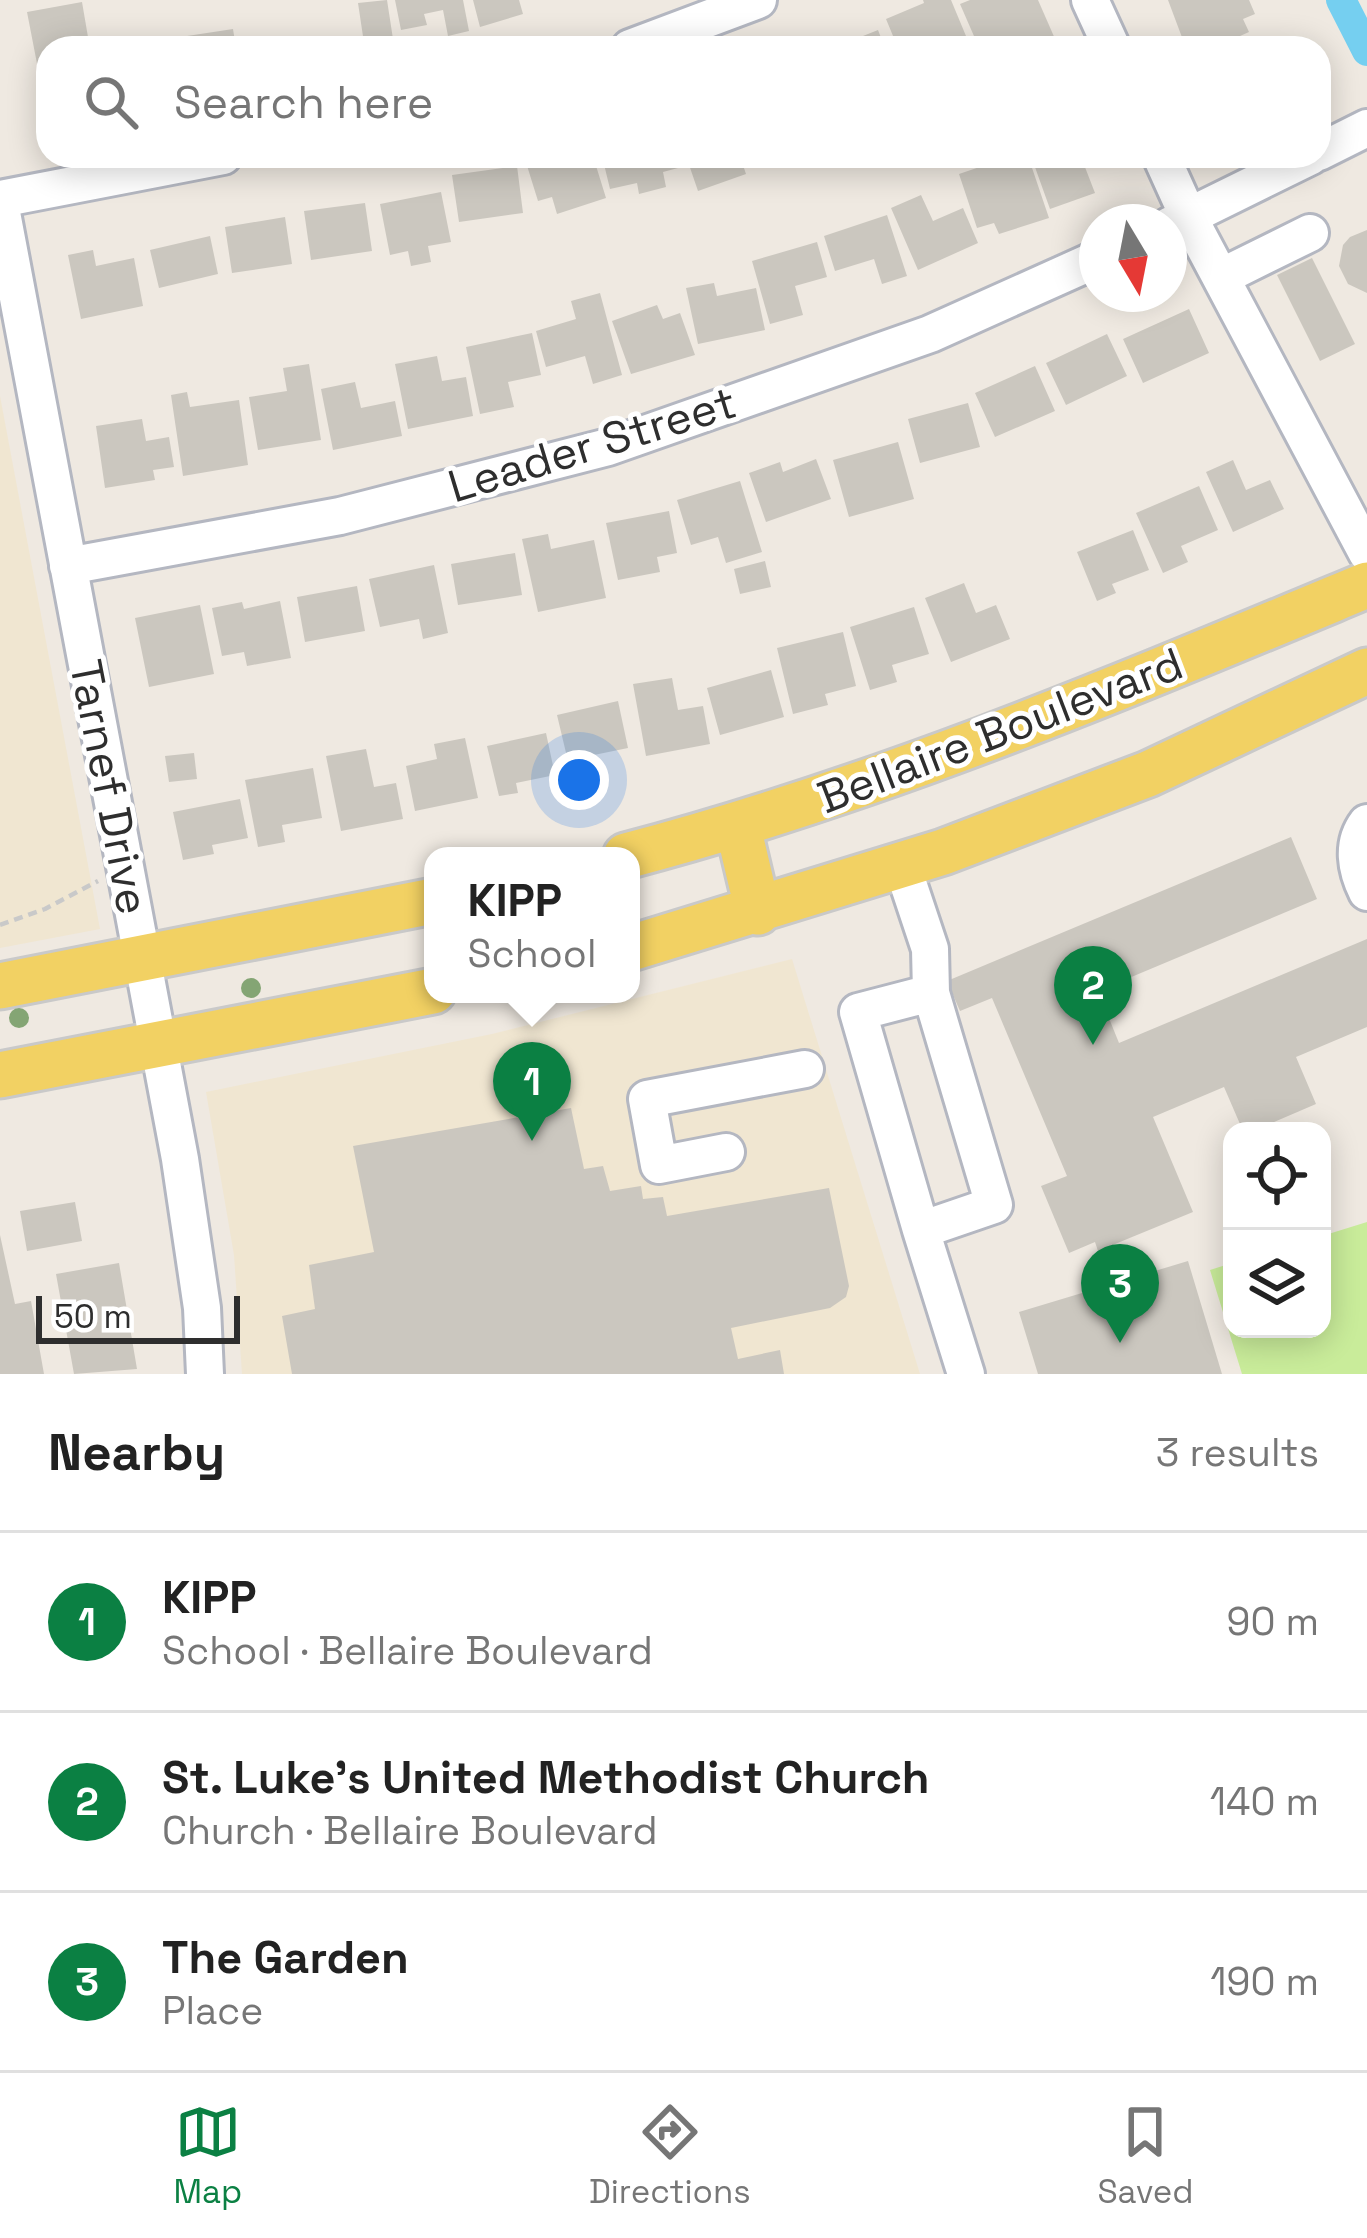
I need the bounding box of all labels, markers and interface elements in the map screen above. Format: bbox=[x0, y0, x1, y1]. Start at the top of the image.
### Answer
search box bbox=[36, 36, 1331, 168]
icon: search bbox=[78, 69, 144, 135]
text: Search here bbox=[174, 74, 433, 131]
north arrow bbox=[1079, 204, 1187, 312]
street label: Leader Street bbox=[441, 374, 743, 515]
street label: Bellaire Boulevard bbox=[810, 635, 1191, 826]
street label: Tarnef Drive bbox=[57, 655, 162, 919]
your location bbox=[549, 750, 609, 810]
popup bbox=[424, 847, 640, 1003]
text: KIPP bbox=[468, 872, 562, 929]
text: School bbox=[468, 929, 596, 978]
pin: 2 bbox=[1054, 946, 1132, 1045]
pin: 1 bbox=[493, 1042, 571, 1141]
map controls bbox=[1223, 1122, 1331, 1338]
button: locate bbox=[1223, 1122, 1331, 1230]
button: layers bbox=[1223, 1230, 1331, 1338]
pin: 3 bbox=[1081, 1244, 1159, 1343]
scale bar bbox=[36, 1290, 240, 1343]
text: 50 m bbox=[54, 1296, 132, 1338]
text: Nearby bbox=[48, 1420, 225, 1485]
text: 3 results bbox=[1156, 1428, 1319, 1477]
text: KIPP bbox=[162, 1569, 256, 1626]
text: 1 bbox=[78, 1597, 96, 1646]
text: 90 m bbox=[1227, 1597, 1319, 1646]
text: School · Bellaire Boulevard bbox=[162, 1626, 653, 1675]
text: St. Luke’s United Methodist Church bbox=[162, 1749, 929, 1806]
text: 2 bbox=[75, 1777, 99, 1826]
text: 140 m bbox=[1210, 1777, 1319, 1826]
text: Church · Bellaire Boulevard bbox=[162, 1806, 658, 1855]
text: The Garden bbox=[162, 1929, 409, 1986]
text: 3 bbox=[75, 1957, 99, 2006]
text: 190 m bbox=[1210, 1957, 1319, 2006]
text: Place bbox=[162, 1986, 263, 2035]
tab: Map bbox=[173, 2099, 242, 2213]
tab: Directions bbox=[589, 2099, 751, 2213]
tab: Saved bbox=[1097, 2099, 1194, 2213]

